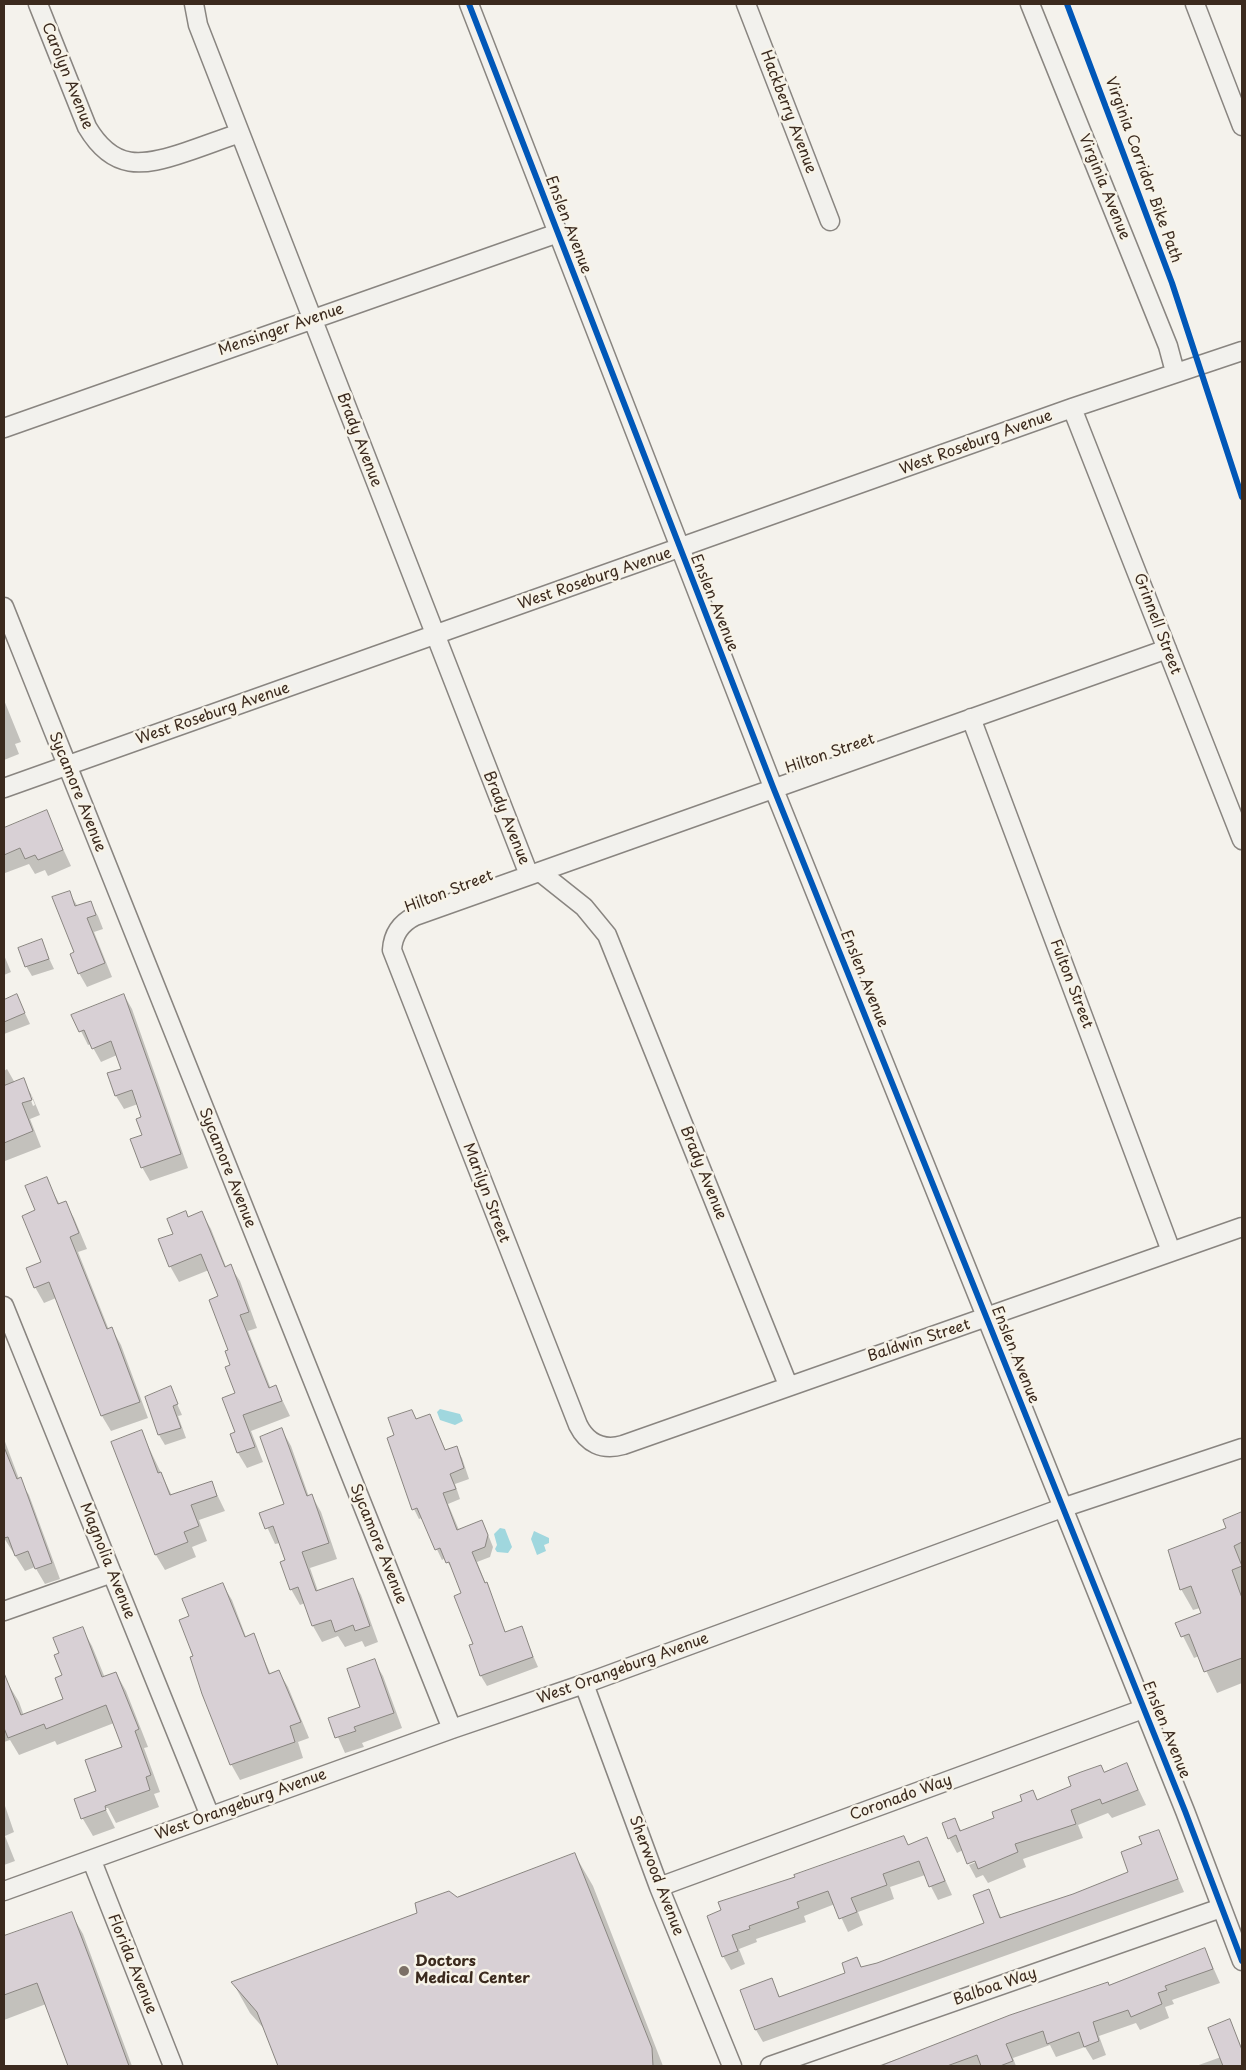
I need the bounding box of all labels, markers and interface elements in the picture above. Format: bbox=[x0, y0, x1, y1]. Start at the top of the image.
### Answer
street label: Carolyn Avenue bbox=[37, 20, 97, 132]
street label: Hackberry Avenue bbox=[756, 48, 820, 176]
street label: Virginia Corridor Bike Path bbox=[1101, 75, 1185, 265]
street label: Virginia Avenue bbox=[1075, 131, 1133, 243]
street label: Enslen Avenue bbox=[541, 174, 595, 276]
street label: Mensinger Avenue bbox=[216, 300, 346, 360]
street label: Brady Avenue bbox=[333, 390, 385, 490]
street label: West Roseburg Avenue bbox=[897, 407, 1055, 479]
street label: West Roseburg Avenue bbox=[516, 544, 674, 614]
street label: Enslen Avenue bbox=[686, 552, 742, 654]
street label: Grinnell Street bbox=[1129, 571, 1185, 677]
street label: West Roseburg Avenue bbox=[134, 679, 292, 749]
street label: Sycamore Avenue bbox=[45, 729, 109, 855]
street label: Hilton Street bbox=[783, 730, 877, 778]
street label: Brady Avenue bbox=[479, 769, 533, 867]
street label: Hilton Street bbox=[402, 867, 496, 917]
street label: Enslen Avenue bbox=[836, 928, 892, 1030]
street label: Fulton Street bbox=[1046, 937, 1096, 1031]
street label: Sycamore Avenue bbox=[195, 1105, 259, 1231]
street label: Brady Avenue bbox=[676, 1124, 730, 1222]
street label: Marilyn Street bbox=[459, 1140, 513, 1246]
street label: Enslen Avenue bbox=[987, 1304, 1043, 1406]
street label: Baldwin Street bbox=[866, 1316, 972, 1366]
street label: Sycamore Avenue bbox=[346, 1481, 410, 1607]
street label: Magnolia Avenue bbox=[75, 1500, 139, 1622]
street label: West Orangeburg Avenue bbox=[535, 1630, 711, 1708]
street label: Enslen Avenue bbox=[1138, 1679, 1194, 1781]
street label: West Orangeburg Avenue bbox=[153, 1766, 329, 1844]
street label: Coronado Way bbox=[848, 1771, 954, 1825]
street label: Sherwood Avenue bbox=[625, 1814, 687, 1938]
street label: Florida Avenue bbox=[104, 1911, 160, 2017]
place label: Doctors Medical Center bbox=[415, 1953, 530, 1988]
marker: Doctors Medical Center bbox=[397, 1964, 411, 1978]
street label: Balboa Way bbox=[951, 1964, 1039, 2010]

